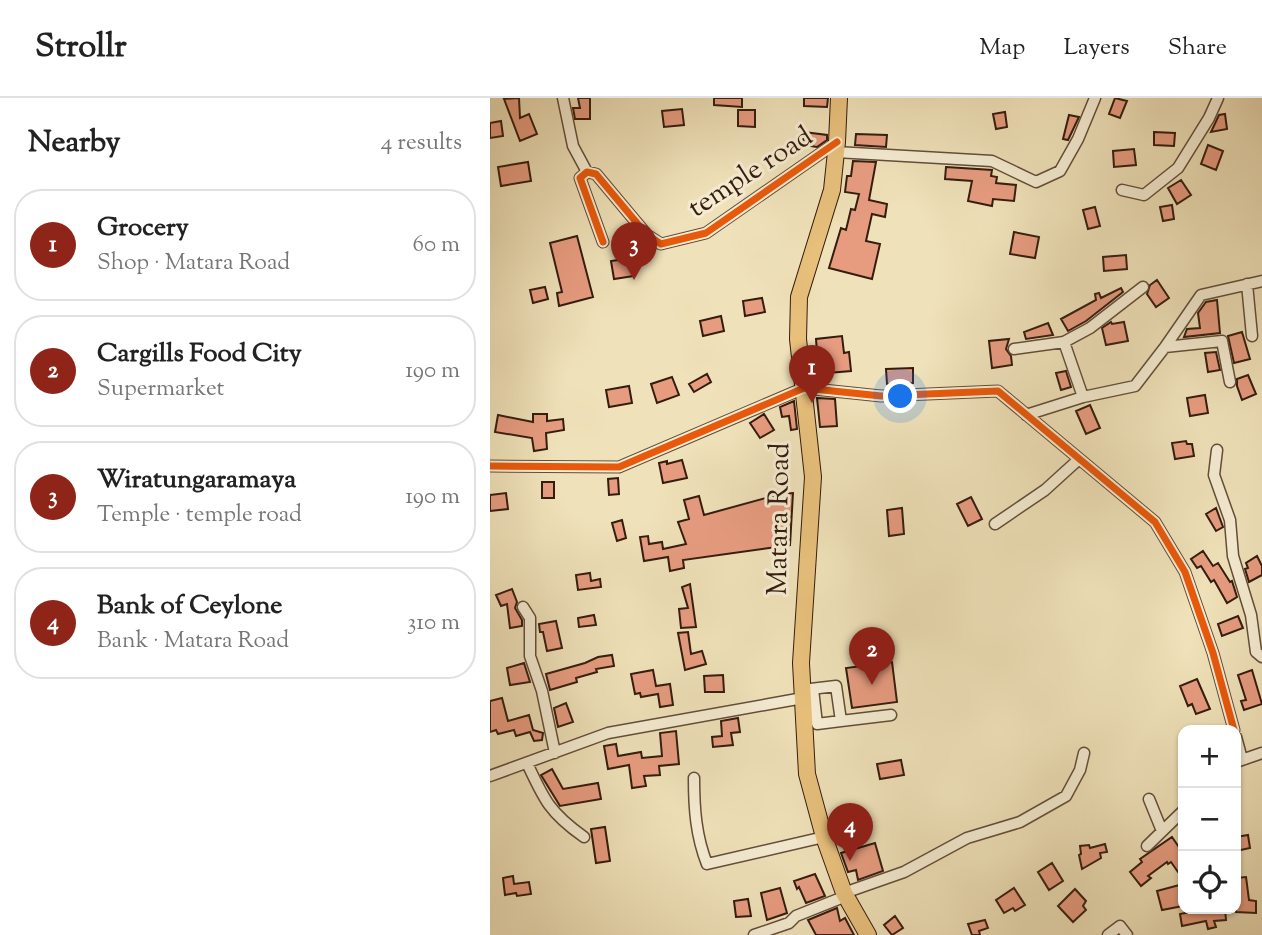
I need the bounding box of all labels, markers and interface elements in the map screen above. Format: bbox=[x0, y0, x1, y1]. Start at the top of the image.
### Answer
text: Strollr bbox=[35, 24, 127, 72]
text: Map bbox=[979, 31, 1025, 65]
text: Layers bbox=[1063, 31, 1130, 65]
text: Share bbox=[1168, 31, 1227, 65]
street label: temple road bbox=[681, 118, 821, 228]
text: Nearby bbox=[28, 122, 120, 165]
text: 4 results bbox=[381, 127, 462, 160]
text: Grocery bbox=[97, 210, 189, 247]
pin: 3 bbox=[611, 222, 657, 280]
text: 1 bbox=[49, 229, 57, 262]
text: 60 m bbox=[412, 229, 460, 262]
text: Shop · Matara Road bbox=[97, 247, 290, 280]
text: Cargills Food City bbox=[97, 336, 302, 373]
pin: 1 bbox=[789, 345, 835, 403]
text: 2 bbox=[48, 355, 58, 388]
text: 190 m bbox=[405, 355, 460, 388]
text: Supermarket bbox=[97, 373, 224, 406]
your location bbox=[883, 379, 917, 413]
street label: Matara Road bbox=[759, 442, 801, 596]
text: Wiratungaramaya bbox=[97, 462, 296, 499]
text: 3 bbox=[48, 481, 58, 514]
text: 190 m bbox=[405, 481, 460, 514]
text: Temple · temple road bbox=[97, 499, 302, 532]
text: Bank of Ceylone bbox=[97, 588, 282, 625]
text: 4 bbox=[47, 607, 59, 640]
text: 310 m bbox=[407, 607, 460, 640]
text: Bank · Matara Road bbox=[97, 625, 289, 658]
pin: 2 bbox=[849, 627, 895, 685]
map controls bbox=[1178, 725, 1241, 914]
button: + bbox=[1178, 725, 1241, 788]
button: − bbox=[1178, 788, 1241, 851]
pin: 4 bbox=[827, 803, 873, 861]
button: locate bbox=[1178, 851, 1241, 914]

